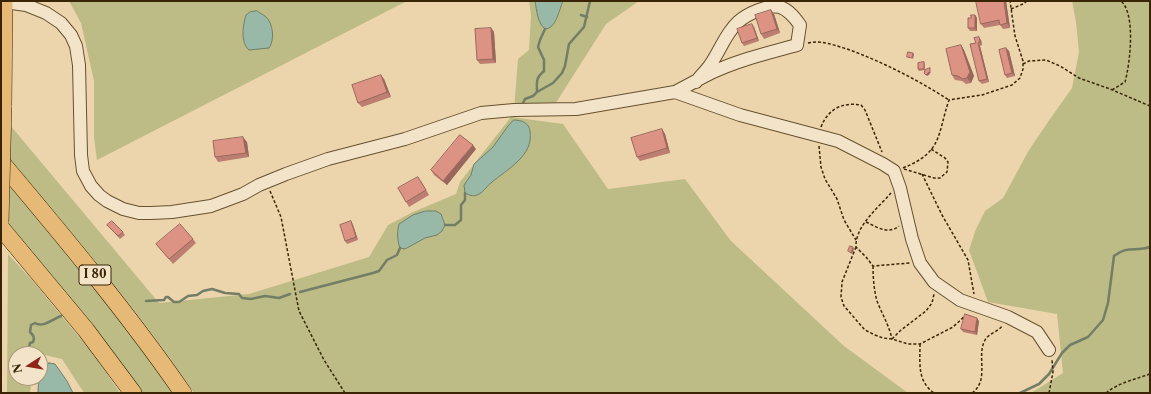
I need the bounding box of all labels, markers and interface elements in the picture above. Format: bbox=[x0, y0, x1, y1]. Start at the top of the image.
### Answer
road number: I 80 bbox=[79, 265, 111, 285]
north arrow bbox=[8, 346, 48, 386]
text: N bbox=[9, 362, 25, 374]

